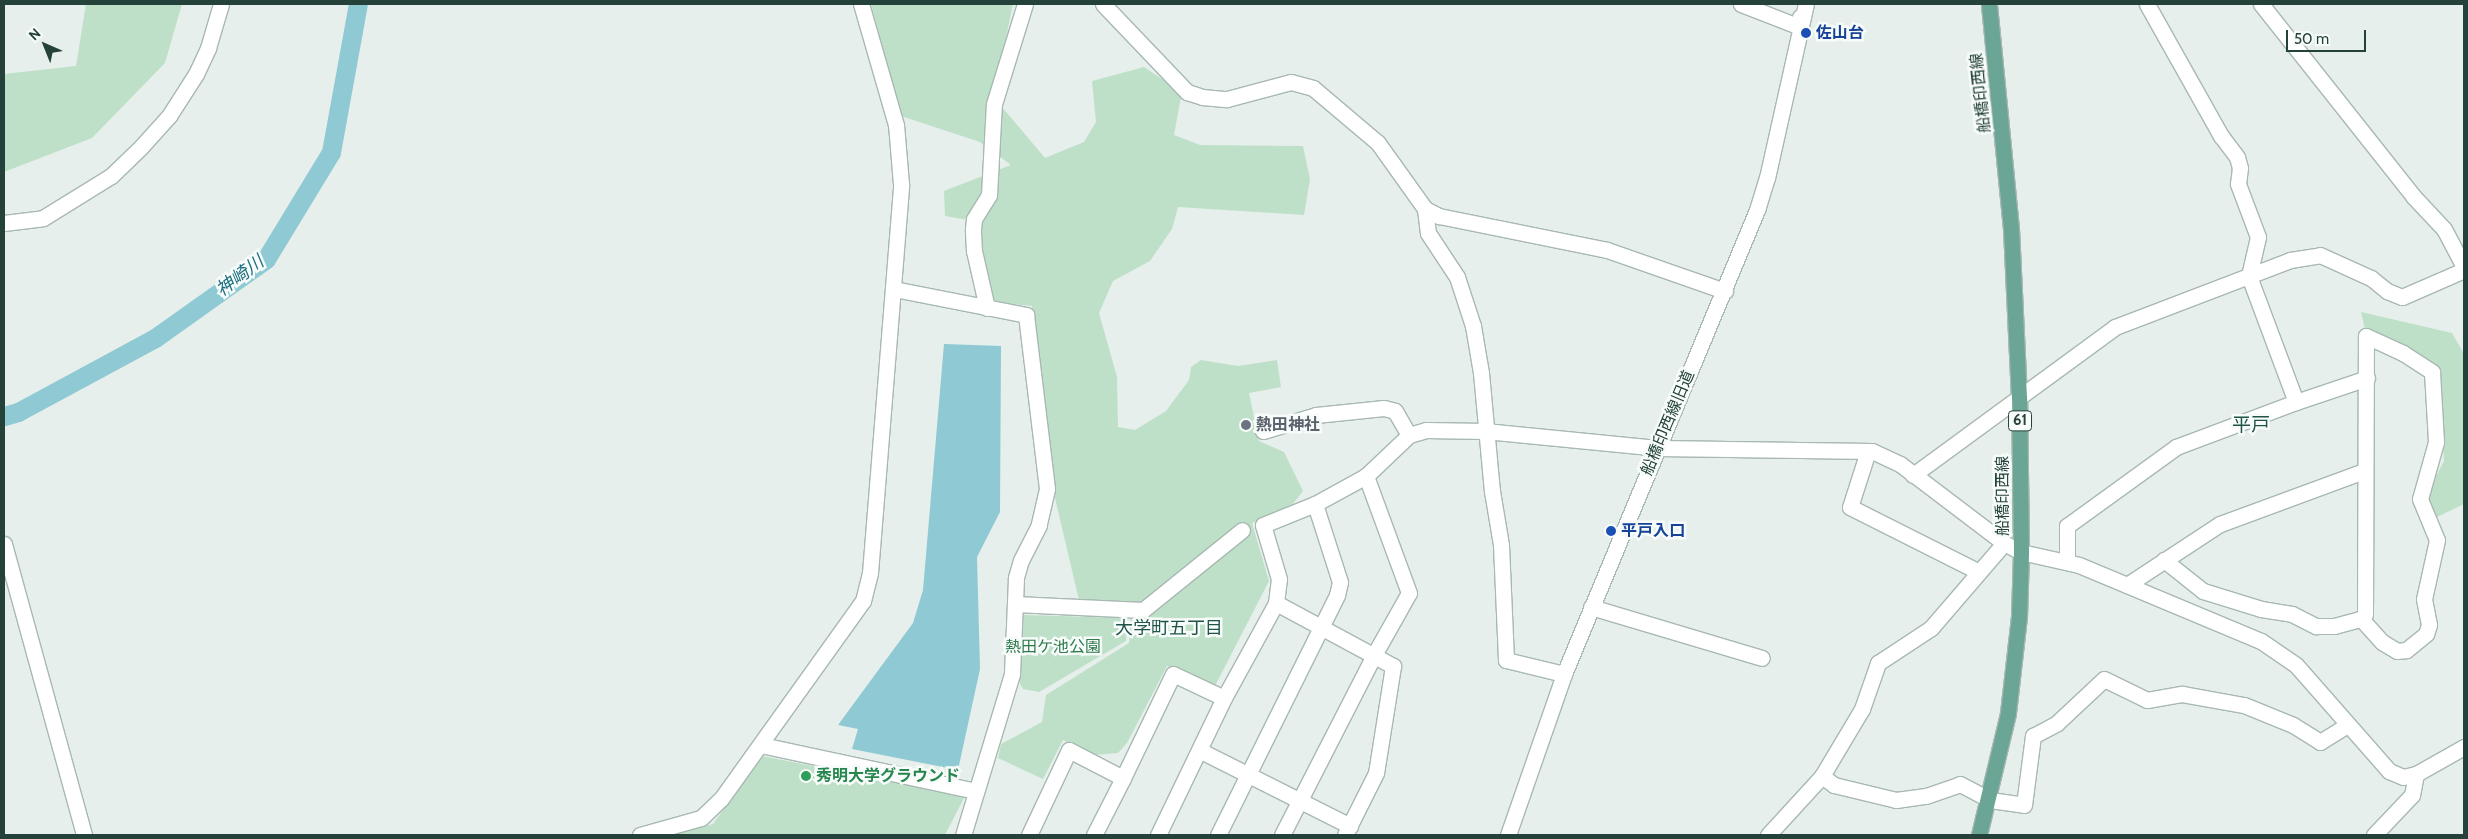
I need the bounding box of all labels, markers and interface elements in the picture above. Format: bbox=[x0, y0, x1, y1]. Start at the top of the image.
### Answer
north arrow bbox=[20, 20, 70, 70]
scale bar bbox=[2288, 20, 2368, 52]
place label: 佐山台 bbox=[1816, 23, 1864, 43]
text: N bbox=[25, 24, 44, 44]
marker: 佐山台 bbox=[1800, 27, 1812, 39]
text: 50 m bbox=[2294, 30, 2329, 48]
street label: 船橋印西線 bbox=[1967, 52, 1995, 134]
water label: 神崎川 bbox=[212, 251, 268, 301]
street label: 船橋印西線旧道 bbox=[1637, 368, 1699, 478]
road number: 61 bbox=[2008, 408, 2032, 434]
district label: 平戸 bbox=[2232, 414, 2270, 436]
place label: 熱田神社 bbox=[1256, 415, 1320, 435]
marker: 熱田神社 bbox=[1240, 419, 1252, 431]
street label: 船橋印西線 bbox=[1993, 456, 2013, 536]
place label: 平戸入口 bbox=[1621, 521, 1685, 541]
marker: 平戸入口 bbox=[1605, 525, 1617, 537]
district label: 大学町五丁目 bbox=[1115, 617, 1223, 639]
park label: 熱田ケ池公園 bbox=[1005, 637, 1101, 657]
place label: 秀明大学グラウンド bbox=[816, 766, 960, 786]
marker: 秀明大学グラウンド bbox=[800, 770, 812, 782]

